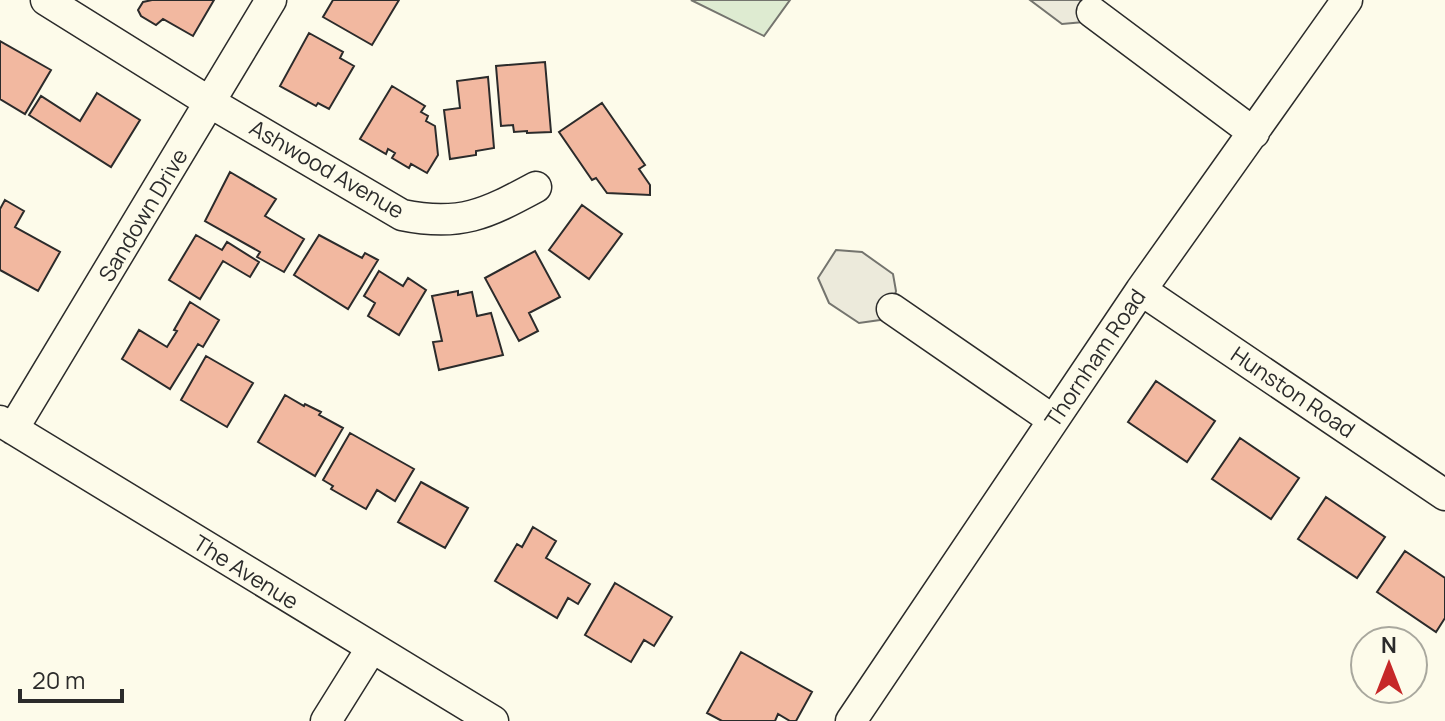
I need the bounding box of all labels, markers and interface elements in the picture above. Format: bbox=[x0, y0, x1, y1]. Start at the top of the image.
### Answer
street label: Ashwood Avenue bbox=[244, 113, 410, 226]
street label: Sandown Drive bbox=[91, 143, 195, 287]
street label: Thornham Road bbox=[1038, 283, 1152, 433]
street label: Hunston Road bbox=[1225, 339, 1361, 445]
street label: The Avenue bbox=[188, 528, 304, 616]
north arrow bbox=[1349, 625, 1429, 705]
text: N bbox=[1381, 630, 1397, 660]
scale bar bbox=[20, 653, 122, 703]
text: 20 m bbox=[32, 663, 85, 696]

